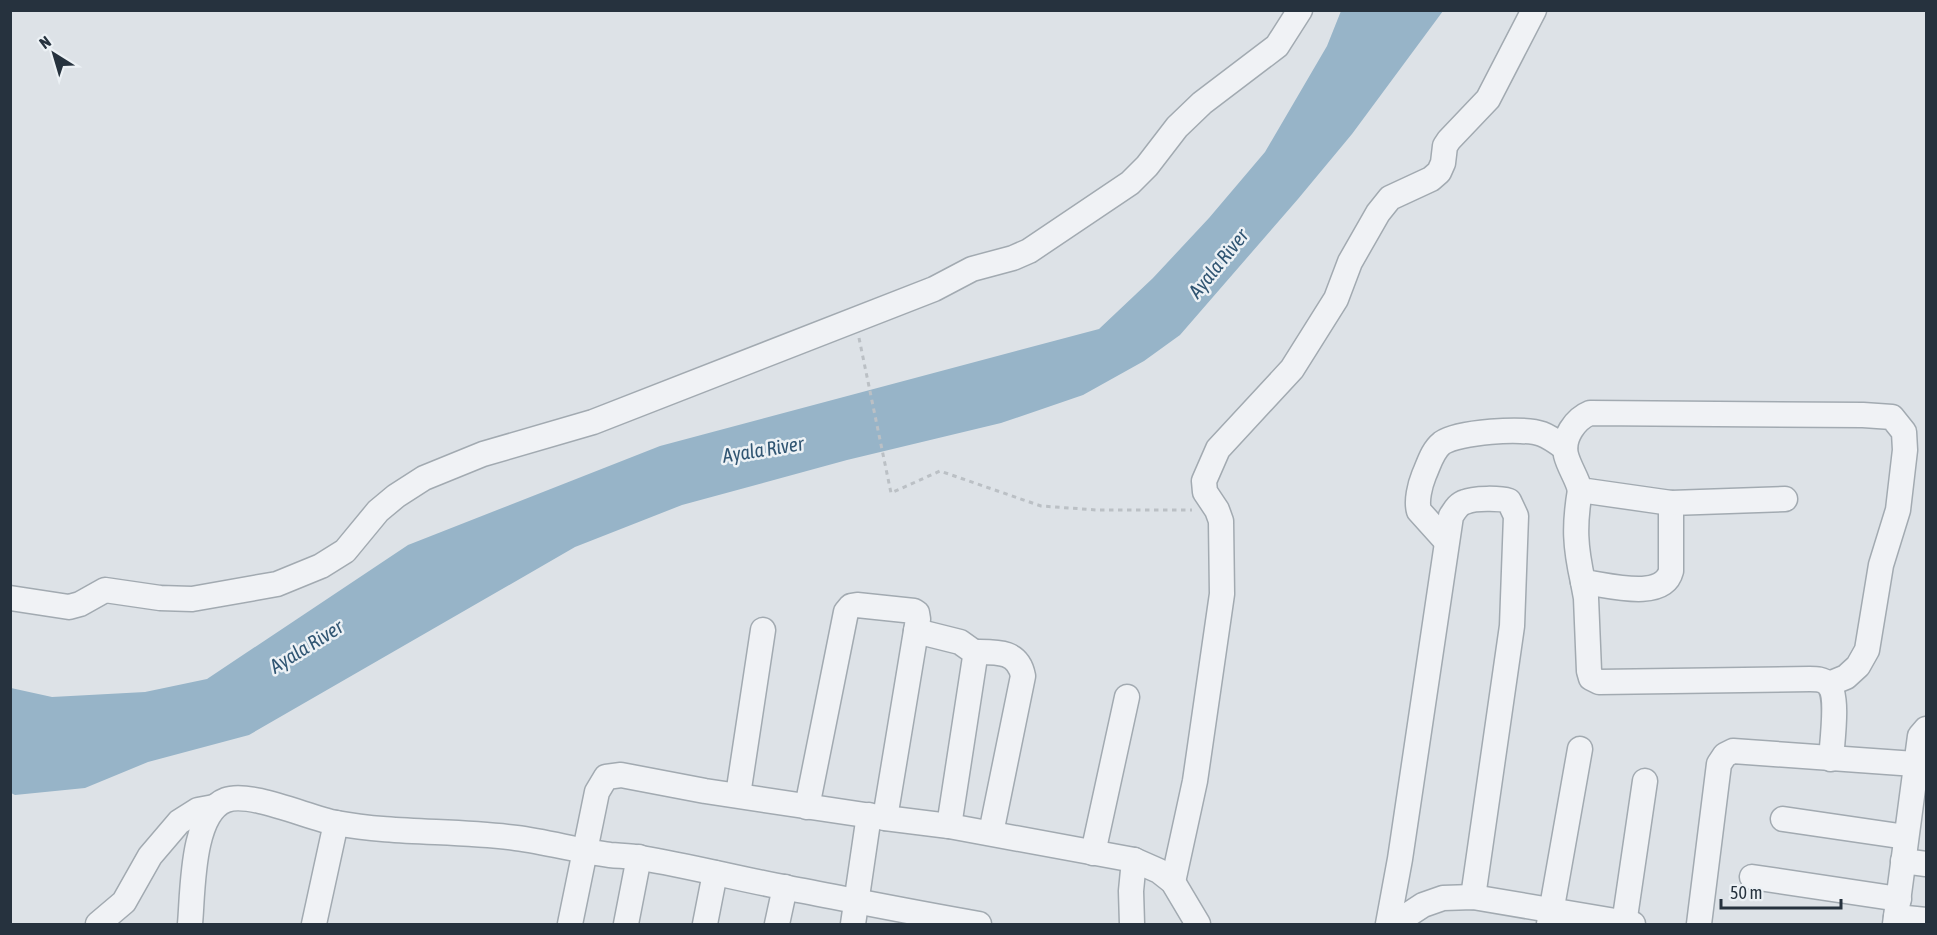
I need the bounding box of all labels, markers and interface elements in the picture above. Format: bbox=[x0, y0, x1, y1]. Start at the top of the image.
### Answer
north arrow bbox=[24, 24, 84, 84]
text: N bbox=[36, 32, 54, 52]
water label: Ayala River bbox=[1183, 223, 1253, 303]
water label: Ayala River bbox=[720, 431, 806, 467]
water label: Ayala River bbox=[264, 614, 348, 678]
scale bar bbox=[1721, 872, 1841, 910]
text: 50 m bbox=[1730, 882, 1762, 903]

